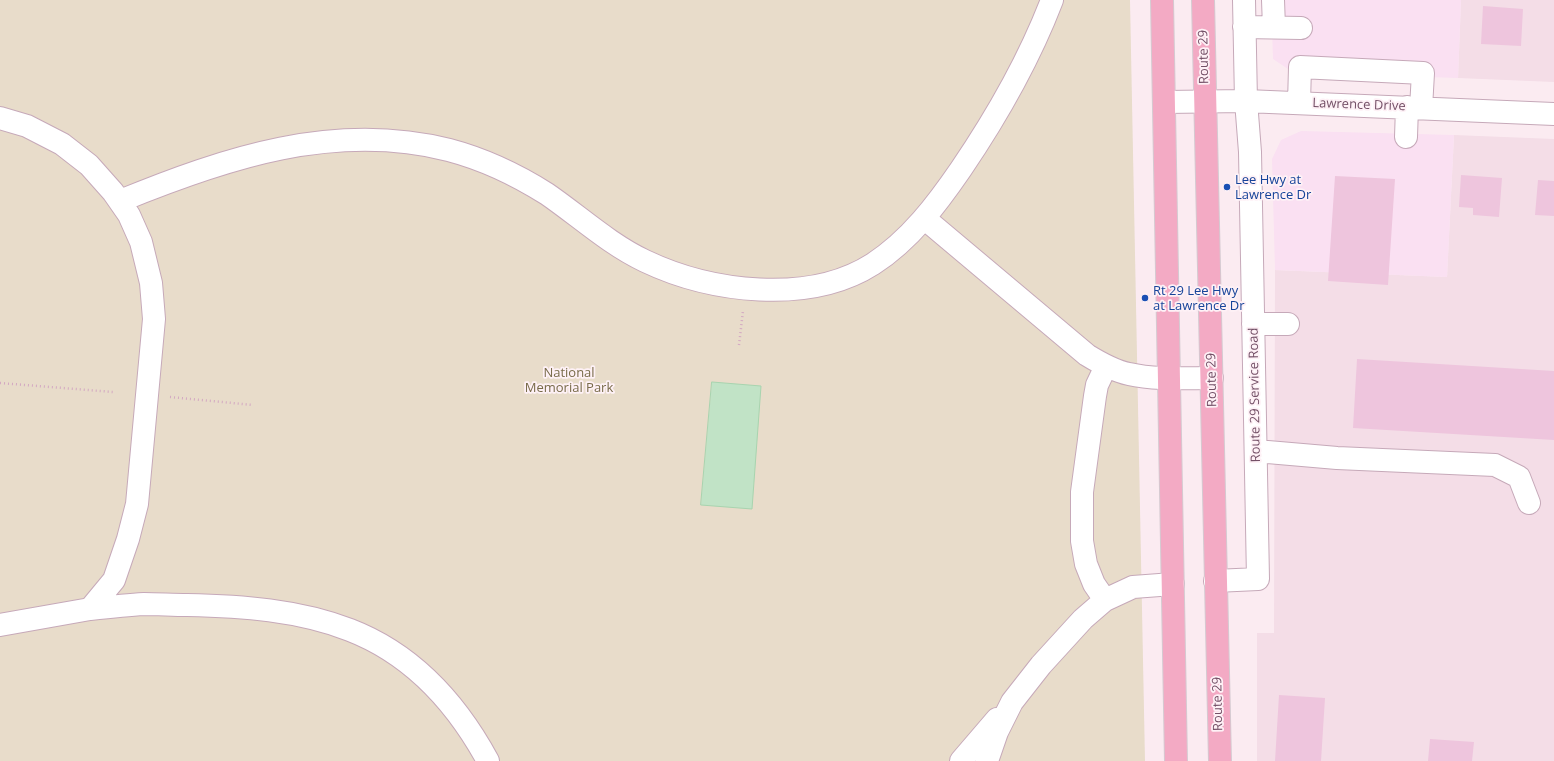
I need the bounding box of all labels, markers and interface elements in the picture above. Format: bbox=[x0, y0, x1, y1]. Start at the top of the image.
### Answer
street label: Route 29 bbox=[1196, 30, 1212, 84]
street label: Lawrence Drive bbox=[1312, 96, 1406, 114]
place label: Lee Hwy at Lawrence Dr bbox=[1235, 172, 1311, 203]
marker: Lee Hwy at Lawrence Dr bbox=[1222, 182, 1232, 192]
place label: Rt 29 Lee Hwy at Lawrence Dr bbox=[1153, 283, 1245, 314]
marker: Rt 29 Lee Hwy at Lawrence Dr bbox=[1140, 293, 1150, 303]
street label: Route 29 Service Road bbox=[1246, 327, 1264, 463]
street label: Route 29 bbox=[1204, 353, 1220, 407]
park label: National Memorial Park bbox=[525, 365, 613, 396]
street label: Route 29 bbox=[1210, 677, 1226, 731]

